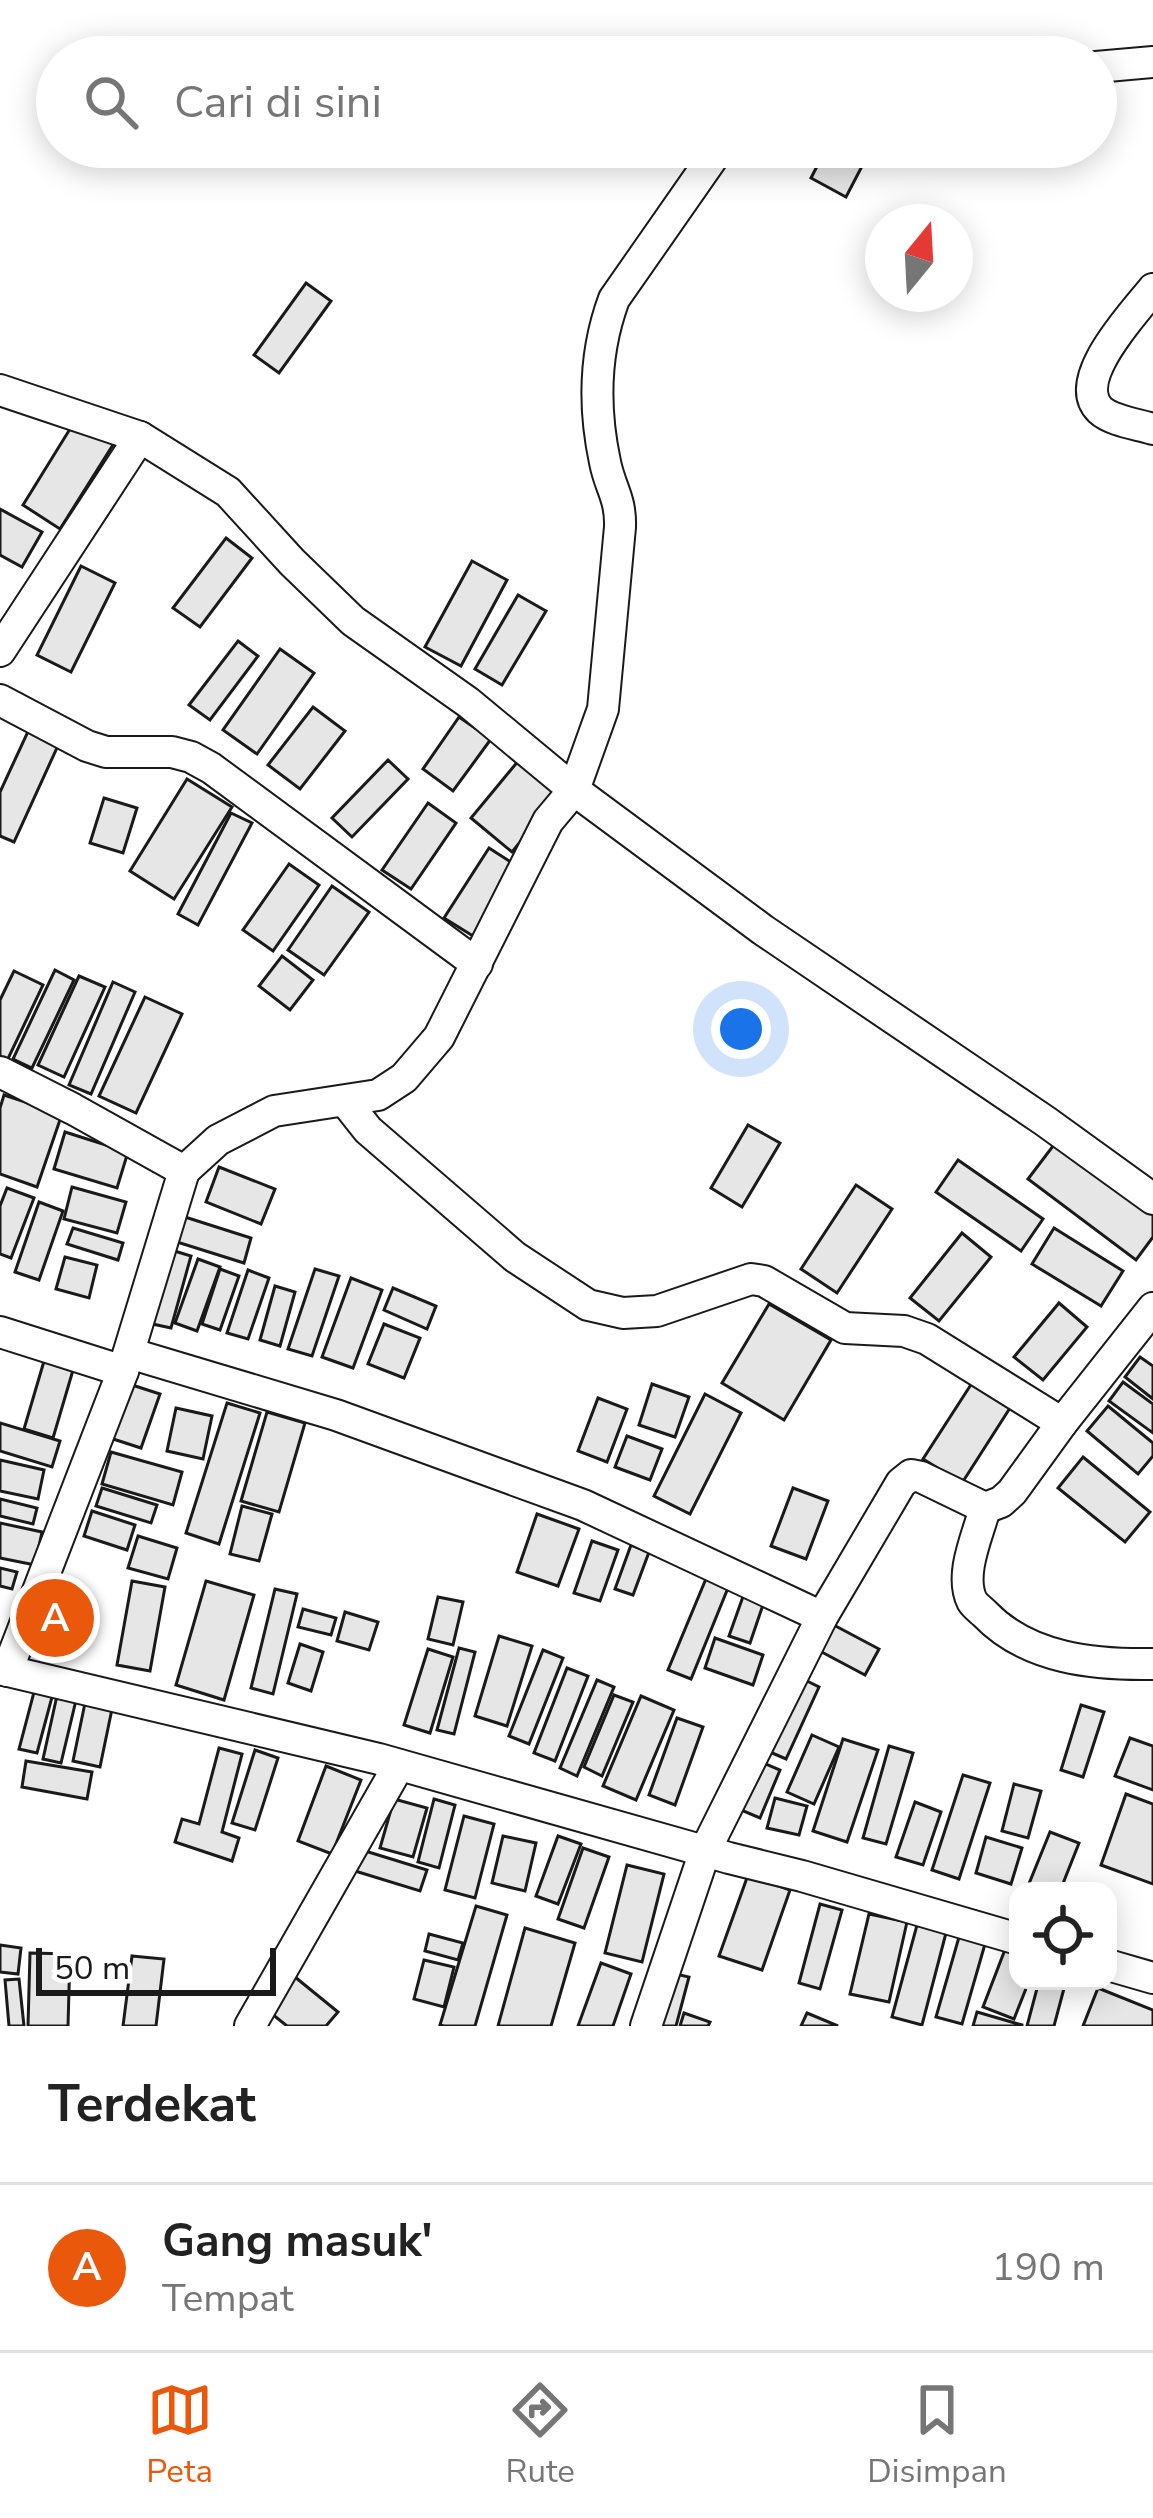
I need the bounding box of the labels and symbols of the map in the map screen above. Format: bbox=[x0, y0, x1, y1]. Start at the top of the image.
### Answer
north arrow bbox=[865, 204, 973, 312]
your location bbox=[711, 999, 771, 1059]
pin: A bbox=[16, 1573, 94, 1663]
scale bar bbox=[36, 1942, 276, 1995]

